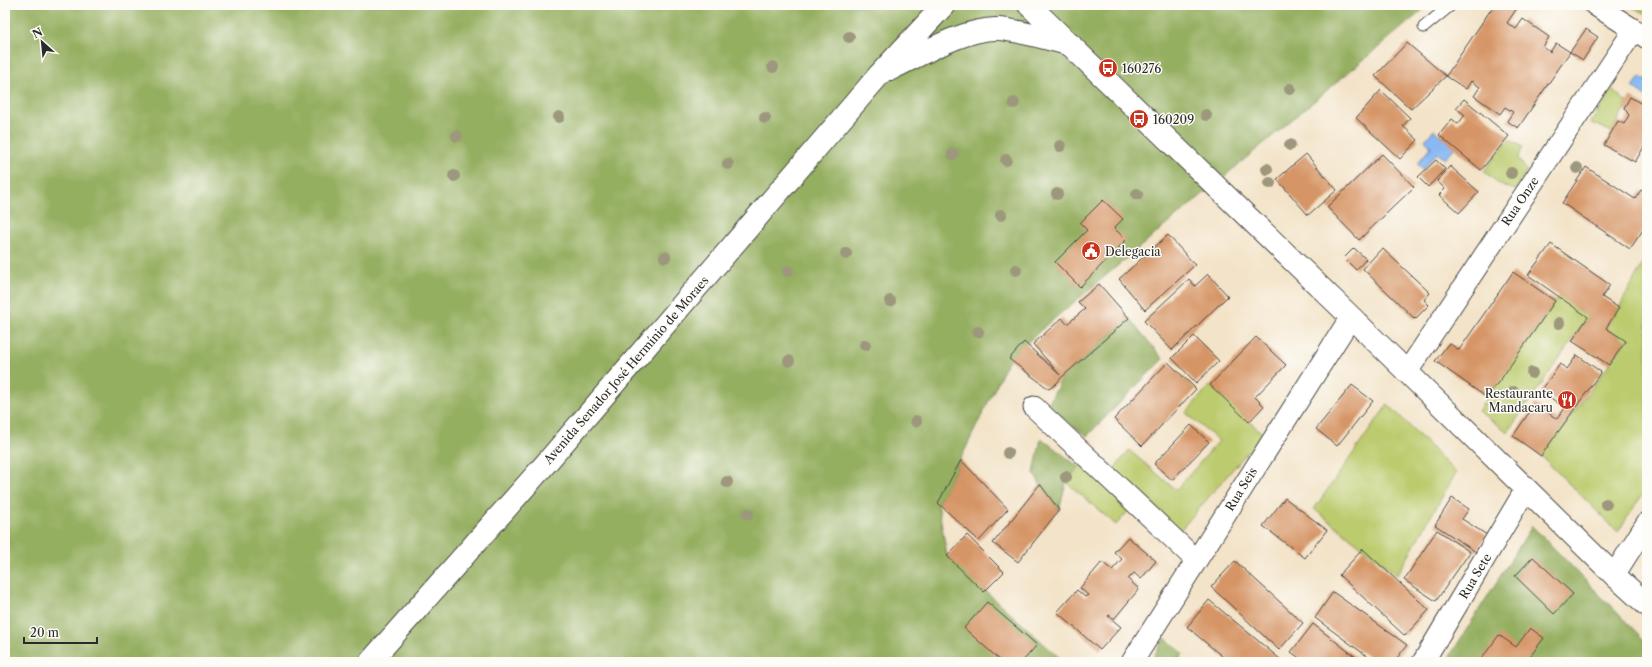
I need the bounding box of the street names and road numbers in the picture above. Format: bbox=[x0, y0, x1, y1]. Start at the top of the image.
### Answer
street label: Rua Onze bbox=[1498, 173, 1542, 228]
street label: Avenida Senador José Hermínio de Moraes bbox=[540, 273, 712, 468]
street label: Rua Seis bbox=[1222, 465, 1260, 513]
street label: Rua Sete bbox=[1456, 550, 1495, 601]

